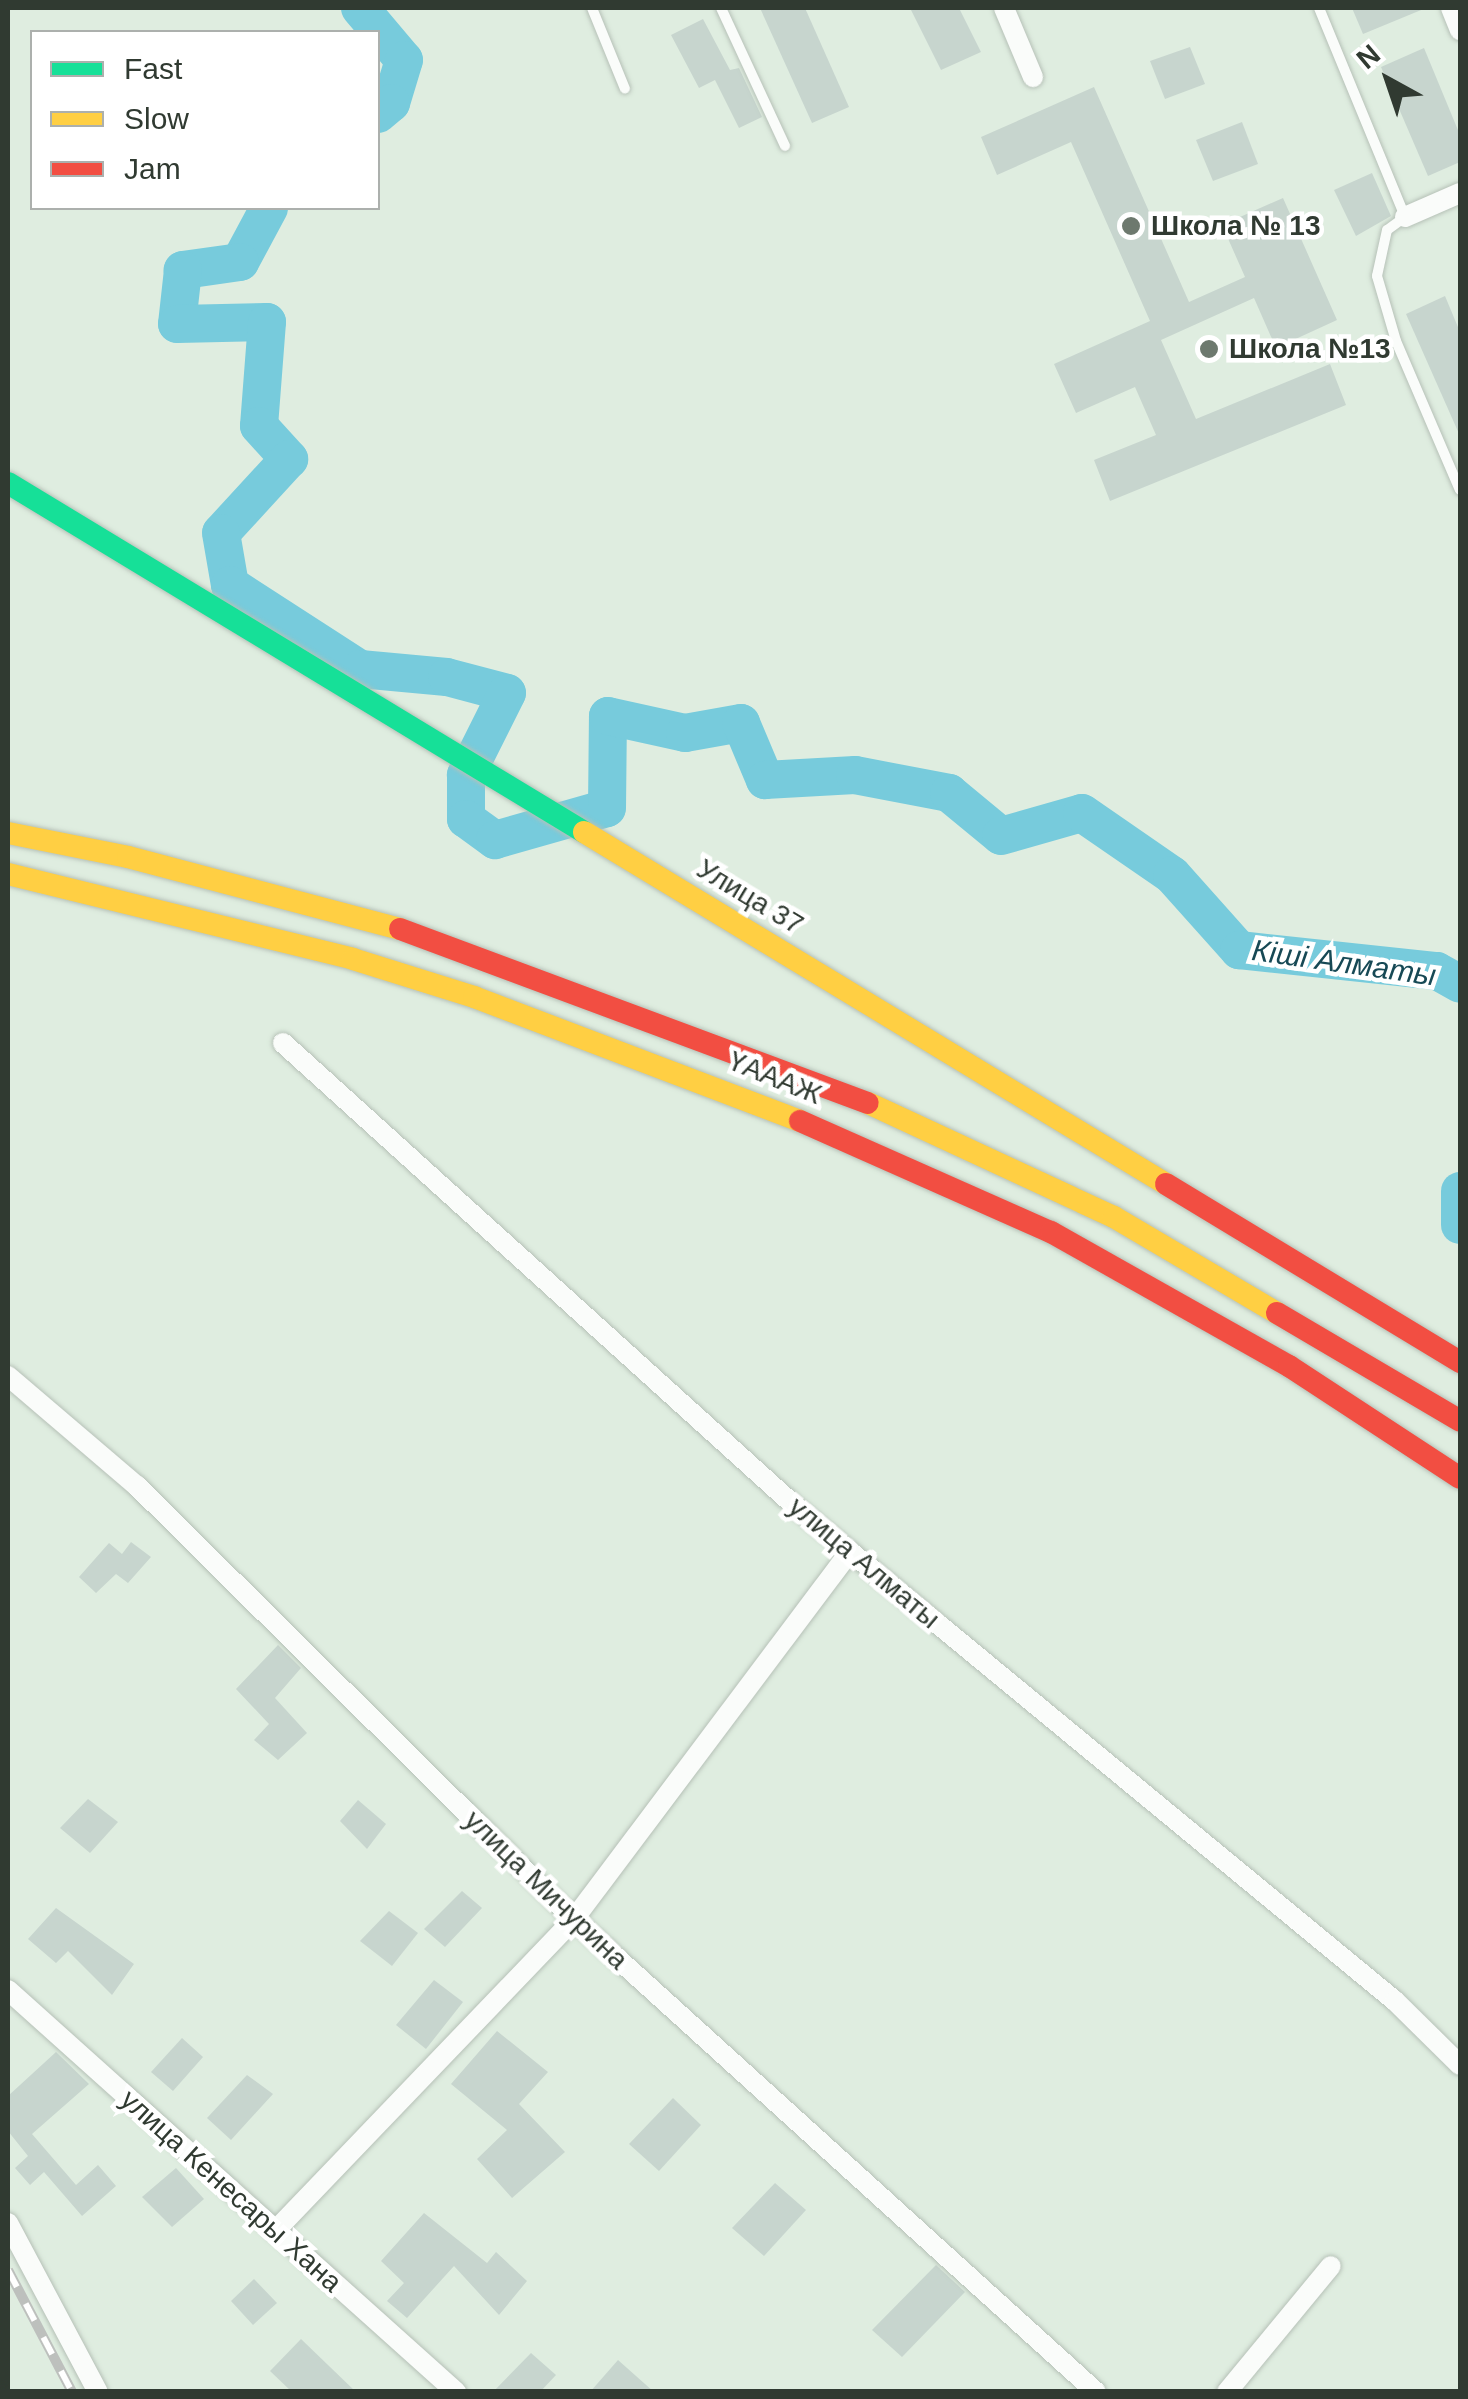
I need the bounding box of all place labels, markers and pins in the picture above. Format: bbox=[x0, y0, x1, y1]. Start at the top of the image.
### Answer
place label: Школа № 13 bbox=[1151, 209, 1320, 243]
marker: Школа № 13 bbox=[1120, 215, 1142, 237]
place label: Школа №13 bbox=[1229, 332, 1391, 366]
marker: Школа №13 bbox=[1198, 338, 1220, 360]

